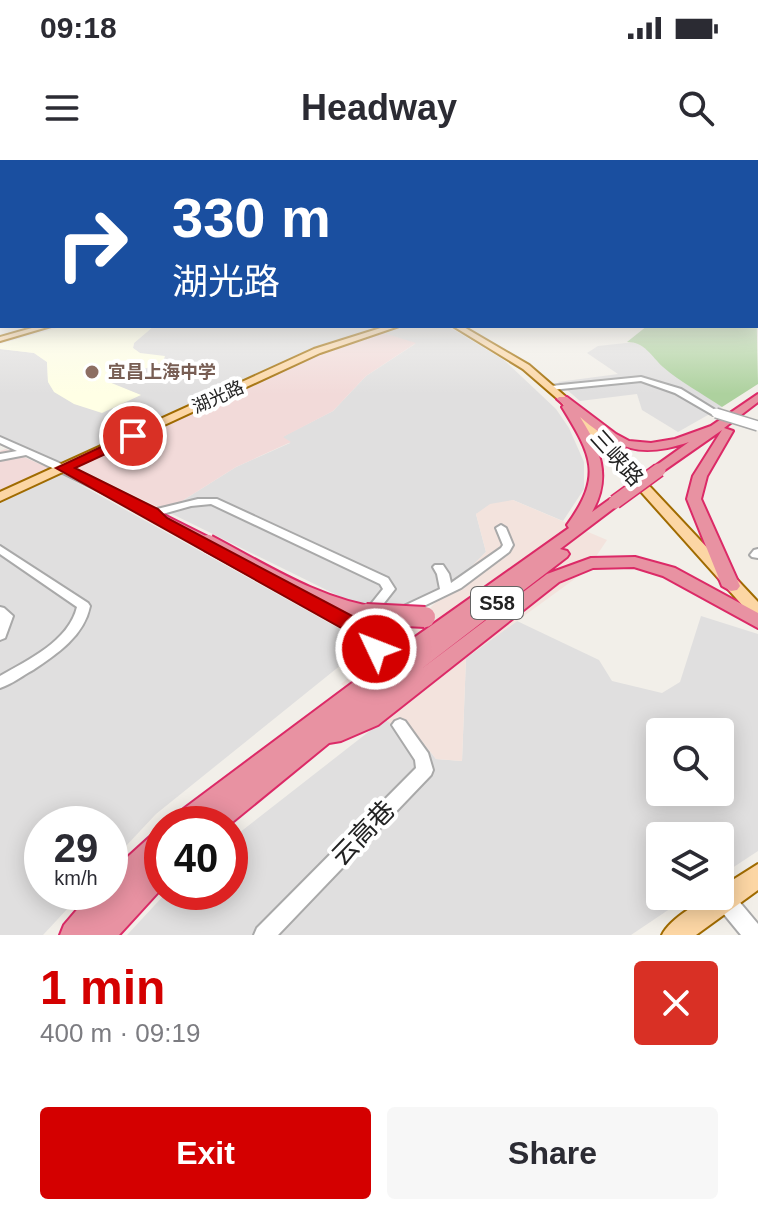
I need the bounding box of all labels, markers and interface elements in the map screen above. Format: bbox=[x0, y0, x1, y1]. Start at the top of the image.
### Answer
text: 09:18 bbox=[40, 11, 117, 44]
icon: menu bbox=[40, 86, 84, 130]
icon: search bbox=[674, 86, 718, 130]
text: Headway bbox=[301, 87, 457, 128]
text: 330 m bbox=[172, 186, 331, 249]
icon: right bbox=[40, 192, 144, 296]
text: 湖光路 bbox=[172, 261, 280, 302]
place label: 宜昌上海中学 bbox=[108, 362, 216, 382]
marker: 宜昌上海中学 bbox=[83, 363, 101, 381]
street label: 湖光路 bbox=[189, 377, 247, 417]
pin bbox=[99, 402, 167, 470]
icon: arrive bbox=[111, 414, 155, 458]
street label: 三峡路 bbox=[586, 425, 648, 491]
road number: S58 bbox=[471, 587, 523, 619]
position arrow bbox=[334, 607, 418, 691]
map controls bbox=[646, 718, 734, 910]
button: search bbox=[646, 718, 734, 806]
street label: 云高巷 bbox=[325, 795, 401, 871]
speed limit sign: 40 bbox=[144, 806, 248, 910]
button: layers bbox=[646, 822, 734, 910]
text: 29 bbox=[54, 826, 98, 870]
text: km/h bbox=[54, 867, 98, 889]
text: 1 min bbox=[40, 961, 165, 1014]
button: close bbox=[634, 961, 718, 1045]
text: 400 m · 09:19 bbox=[40, 1018, 200, 1048]
button: Exit bbox=[40, 1107, 371, 1199]
button: Share bbox=[387, 1107, 718, 1199]

